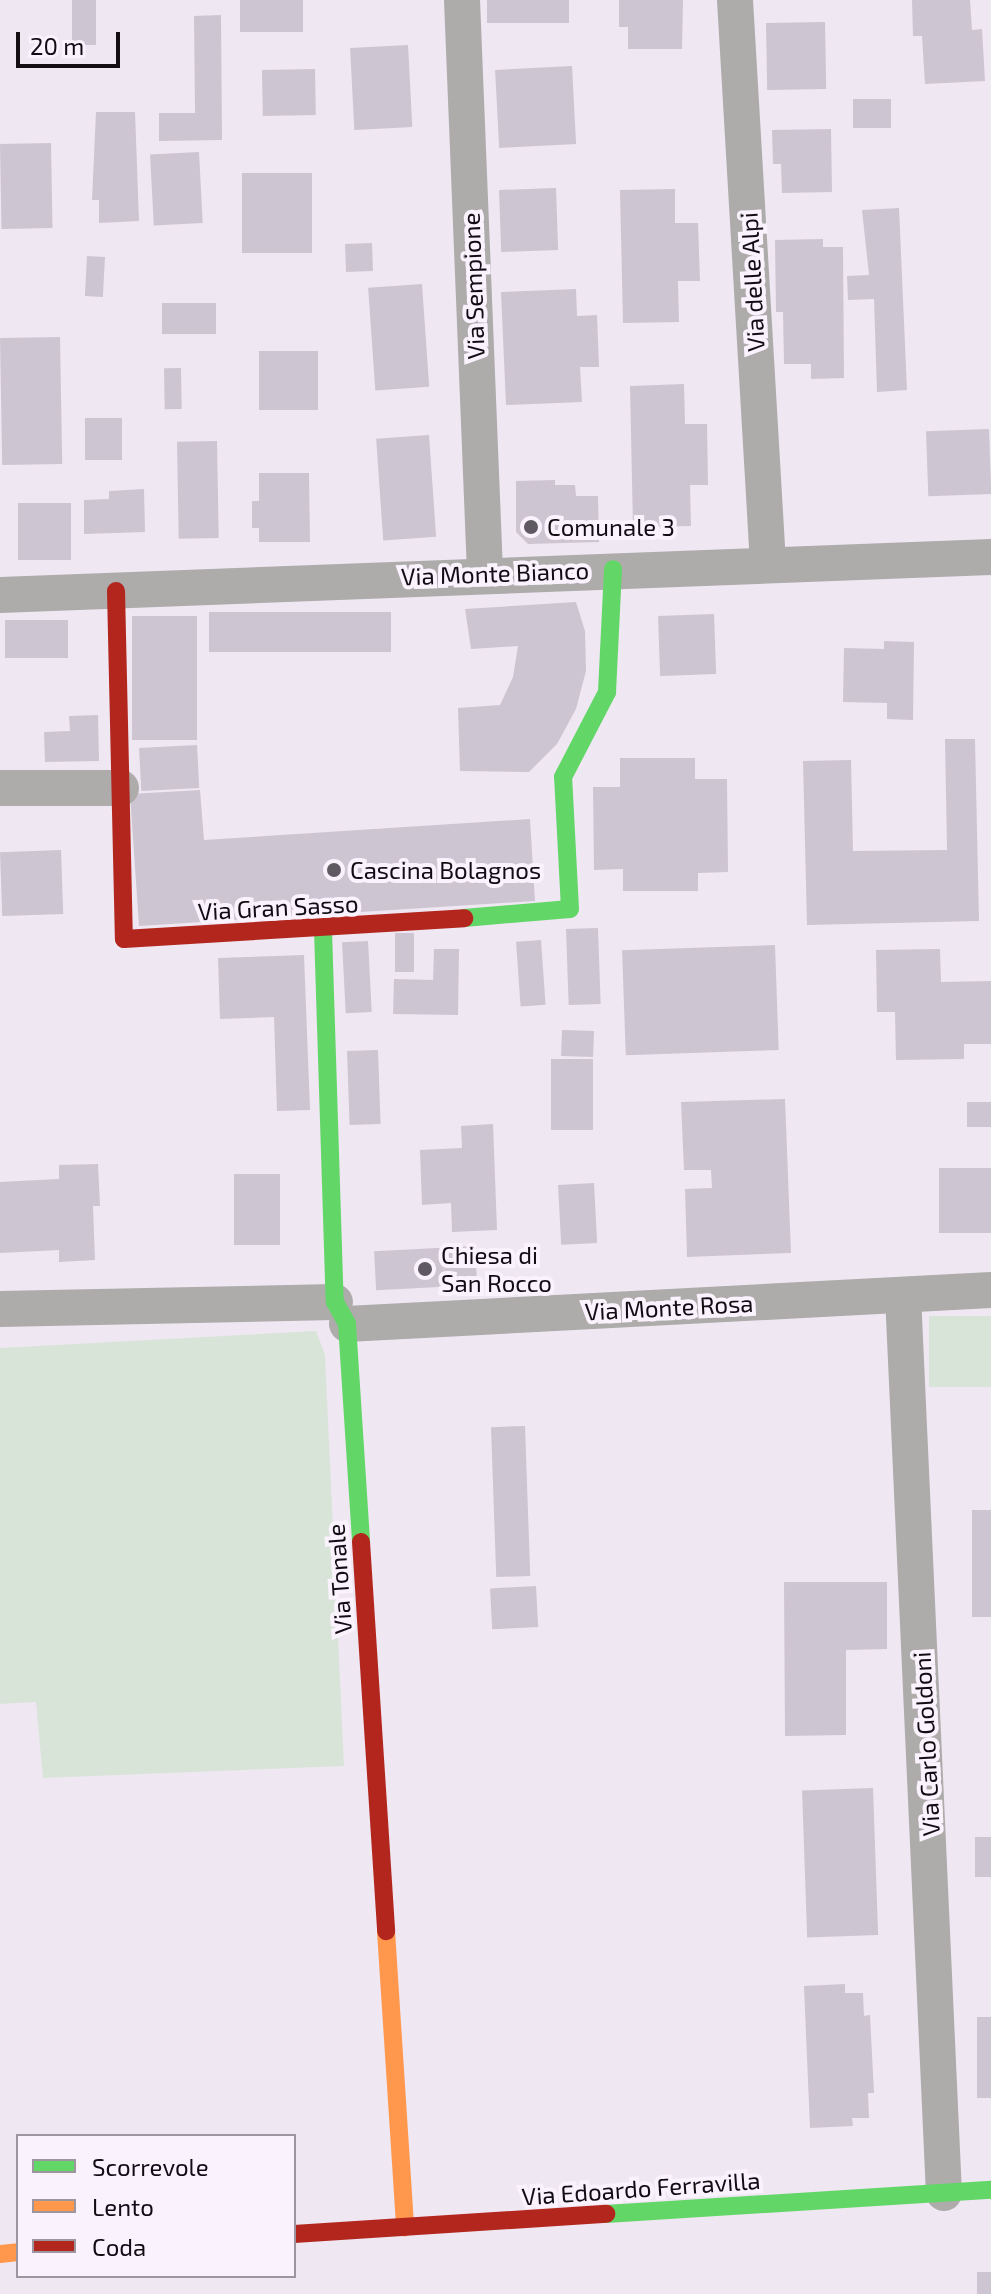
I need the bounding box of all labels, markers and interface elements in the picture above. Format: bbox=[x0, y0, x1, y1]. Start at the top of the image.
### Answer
scale bar bbox=[20, 16, 124, 66]
text: 20 m bbox=[30, 31, 84, 60]
street label: Via delle Alpi bbox=[734, 211, 770, 353]
street label: Via Sempione bbox=[456, 212, 490, 360]
place label: Comunale 3 bbox=[547, 513, 675, 541]
marker: Comunale 3 bbox=[522, 518, 540, 536]
street label: Via Monte Bianco bbox=[400, 555, 590, 591]
place label: Cascina Bolagnos bbox=[350, 856, 541, 884]
marker: Cascina Bolagnos bbox=[325, 861, 343, 879]
street label: Via Gran Sasso bbox=[197, 888, 359, 926]
place label: Chiesa di San Rocco bbox=[441, 1241, 552, 1297]
marker: Chiesa di San Rocco bbox=[416, 1260, 434, 1278]
street label: Via Monte Rosa bbox=[584, 1288, 754, 1326]
street label: Via Tonale bbox=[321, 1523, 357, 1635]
street label: Via Carlo Goldoni bbox=[907, 1651, 945, 1837]
legend bbox=[16, 2134, 296, 2278]
text: Scorrevole bbox=[92, 2152, 209, 2181]
street label: Via Edoardo Ferravilla bbox=[521, 2165, 761, 2211]
text: Lento bbox=[92, 2192, 154, 2221]
text: Coda bbox=[92, 2232, 146, 2261]

